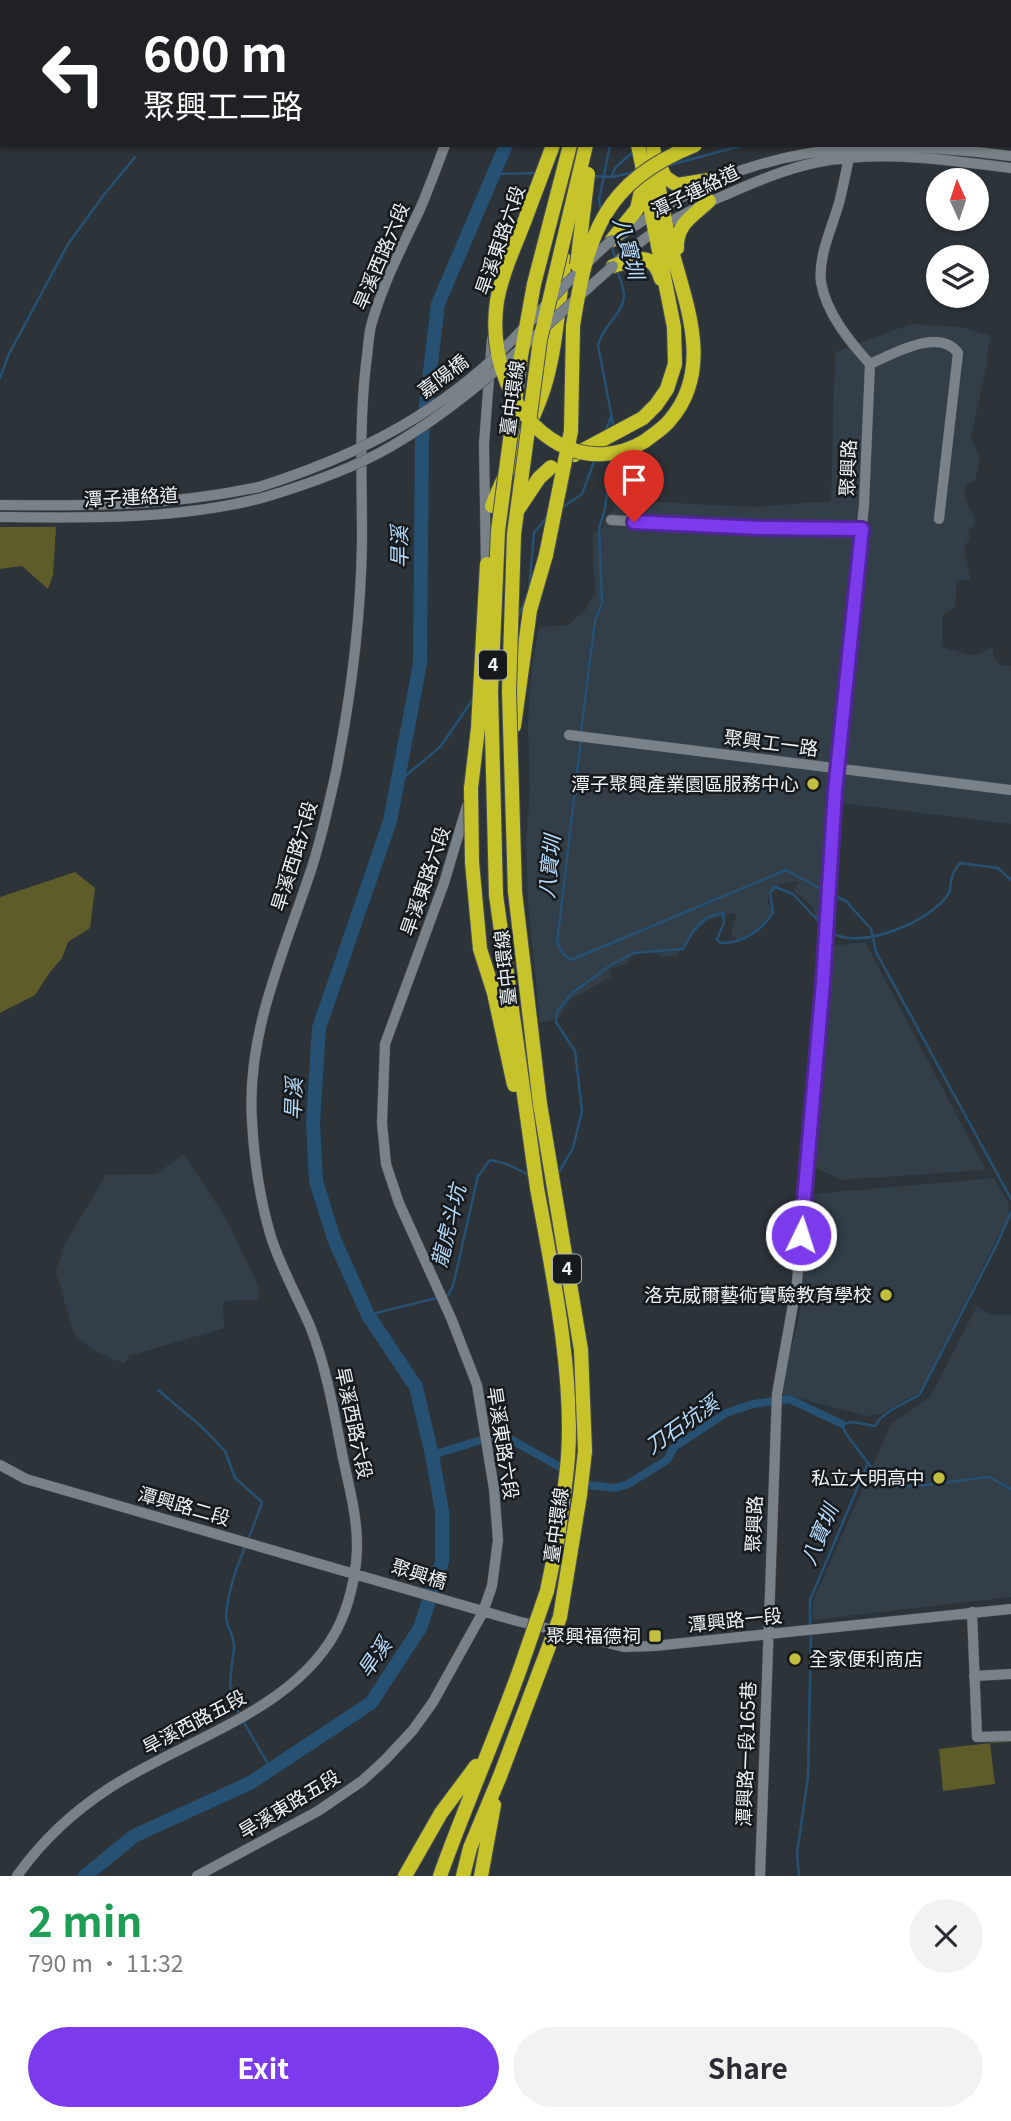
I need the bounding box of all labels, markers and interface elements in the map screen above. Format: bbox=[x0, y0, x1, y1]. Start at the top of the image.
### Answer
text: 600 m bbox=[143, 15, 288, 86]
icon: left bbox=[28, 28, 119, 119]
text: 聚興工二路 bbox=[143, 81, 303, 127]
street label: 潭子連絡道 bbox=[646, 157, 743, 223]
north arrow bbox=[926, 168, 989, 231]
map controls bbox=[926, 168, 989, 308]
street label: 旱溪東路六段 bbox=[467, 181, 530, 298]
street label: 旱溪西路六段 bbox=[345, 198, 414, 313]
water label: 八寶圳 bbox=[607, 213, 653, 285]
button: layers bbox=[926, 245, 989, 308]
street label: 嘉陽橋 bbox=[411, 347, 473, 403]
street label: 臺中環線 bbox=[492, 358, 529, 437]
street label: 聚興路 bbox=[832, 439, 861, 497]
pin bbox=[604, 450, 664, 522]
icon: arrive bbox=[615, 461, 653, 499]
street label: 潭子連絡道 bbox=[83, 480, 179, 511]
water label: 旱溪 bbox=[383, 523, 413, 568]
road number: 4 bbox=[479, 650, 507, 680]
street label: 聚興工一路 bbox=[722, 722, 820, 761]
place label: 潭子聚興產業園區服務中心 bbox=[571, 769, 799, 796]
marker: 潭子聚興產業園區服務中心 bbox=[805, 776, 821, 792]
street label: 旱溪西路六段 bbox=[263, 797, 322, 914]
street label: 旱溪東路六段 bbox=[392, 822, 455, 939]
water label: 八寶圳 bbox=[530, 831, 567, 900]
street label: 臺中環線 bbox=[486, 929, 521, 1007]
water label: 旱溪 bbox=[276, 1074, 308, 1120]
water label: 龍虎斗坑 bbox=[422, 1178, 473, 1270]
position arrow bbox=[764, 1198, 838, 1272]
road number: 4 bbox=[553, 1254, 581, 1284]
place label: 洛克威爾藝術實驗教育學校 bbox=[644, 1280, 872, 1307]
marker: 洛克威爾藝術實驗教育學校 bbox=[878, 1287, 894, 1303]
street label: 旱溪西路六段 bbox=[330, 1364, 381, 1481]
street label: 旱溪東路六段 bbox=[482, 1384, 527, 1501]
water label: 刀石坑溪 bbox=[638, 1385, 726, 1460]
place label: 私立大明高中 bbox=[811, 1463, 925, 1490]
marker: 私立大明高中 bbox=[931, 1470, 947, 1486]
street label: 潭興路二段 bbox=[135, 1478, 234, 1531]
street label: 臺中環線 bbox=[536, 1485, 573, 1564]
street label: 聚興路 bbox=[738, 1495, 767, 1553]
water label: 八寶圳 bbox=[792, 1497, 845, 1569]
street label: 聚興橋 bbox=[388, 1551, 451, 1594]
street label: 潭興路一段 bbox=[686, 1600, 784, 1637]
place label: 聚興福德祠 bbox=[546, 1621, 641, 1648]
marker: 聚興福德祠 bbox=[647, 1628, 663, 1644]
water label: 旱溪 bbox=[349, 1629, 399, 1683]
place label: 全家便利商店 bbox=[809, 1644, 923, 1671]
marker: 全家便利商店 bbox=[787, 1651, 803, 1667]
street label: 潭興路一段165巷 bbox=[728, 1681, 761, 1827]
street label: 旱溪西路五段 bbox=[137, 1682, 250, 1759]
street label: 旱溪東路五段 bbox=[232, 1762, 344, 1844]
text: 2 min bbox=[28, 1888, 143, 1949]
button: close bbox=[909, 1899, 983, 1973]
text: 790 m · 11:32 bbox=[28, 1945, 184, 1979]
button: Exit bbox=[28, 2027, 499, 2107]
button: Share bbox=[513, 2027, 983, 2107]

